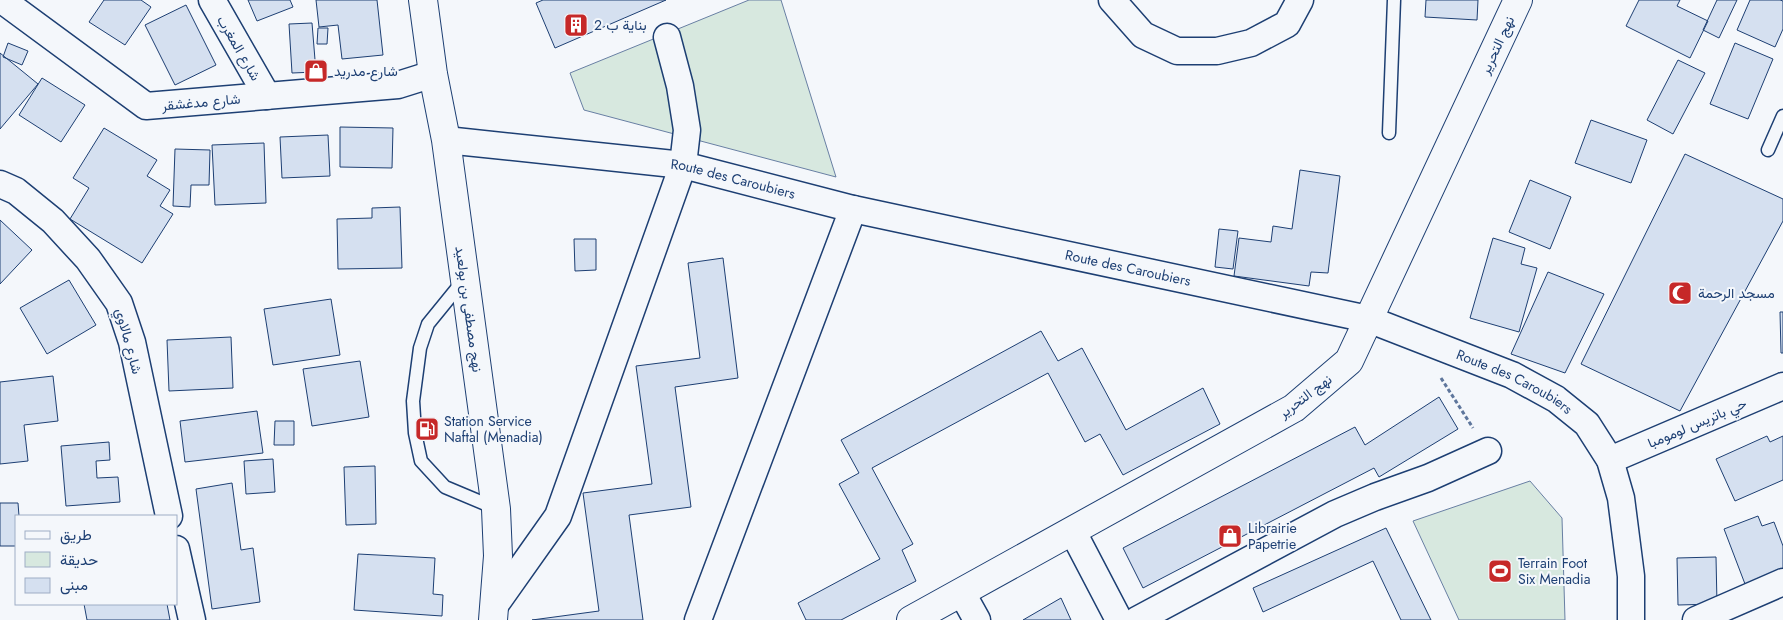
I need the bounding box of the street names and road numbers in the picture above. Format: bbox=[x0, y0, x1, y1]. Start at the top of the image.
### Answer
street label: شارع المغرب bbox=[211, 12, 266, 85]
street label: نهج التحرير bbox=[1474, 13, 1520, 79]
street label: شارع مدغشقر bbox=[160, 89, 241, 116]
street label: Route des Caroubiers bbox=[670, 154, 798, 204]
street label: نهج مصطفى بن بولعيد bbox=[449, 245, 488, 374]
street label: Route des Caroubiers bbox=[1063, 245, 1193, 291]
street label: شارع مالاوي bbox=[109, 306, 147, 377]
street label: Route des Caroubiers bbox=[1453, 344, 1577, 419]
street label: نهج التحرير bbox=[1273, 369, 1336, 424]
street label: حي باتريس لومومبا bbox=[1644, 393, 1750, 455]

